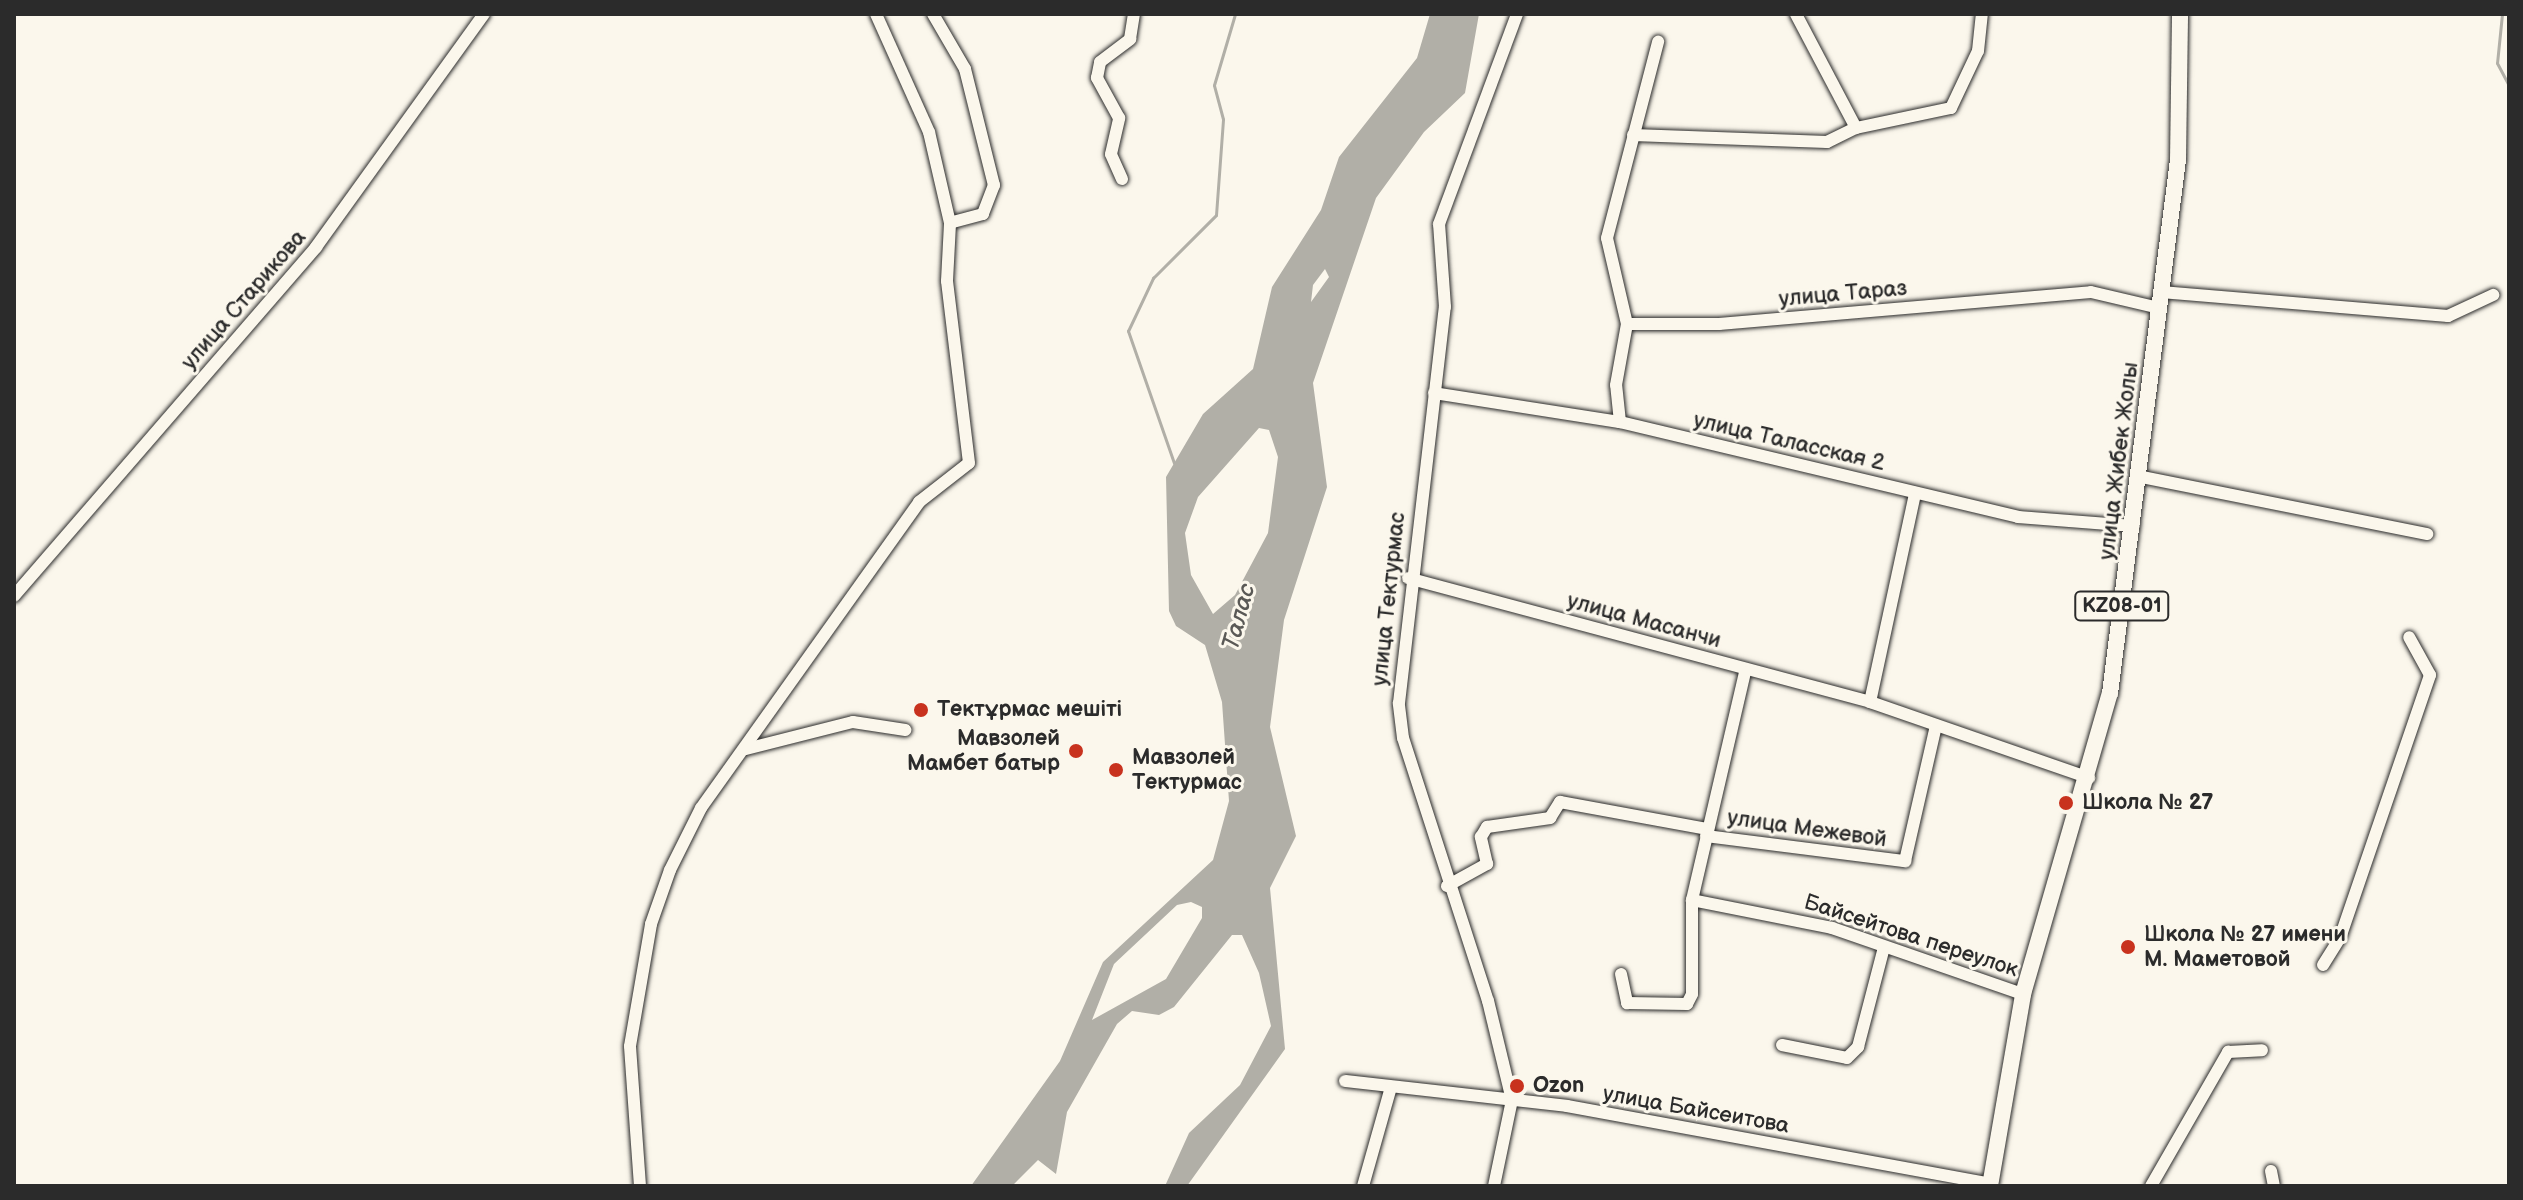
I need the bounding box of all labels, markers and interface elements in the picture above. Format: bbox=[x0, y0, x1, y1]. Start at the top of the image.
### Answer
street label: улица Старикова bbox=[176, 225, 312, 375]
street label: улица Тараз bbox=[1778, 275, 1908, 313]
street label: улица Жибек Жолы bbox=[2094, 361, 2144, 561]
street label: улица Таласская 2 bbox=[1691, 407, 1887, 477]
street label: улица Тектурмас bbox=[1367, 511, 1411, 687]
water label: Талас bbox=[1216, 581, 1262, 653]
street label: улица Масанчи bbox=[1564, 588, 1724, 654]
road number: KZ08-01 bbox=[2074, 590, 2170, 622]
place label: Тектұрмас мешіті bbox=[937, 697, 1122, 723]
marker: Тектұрмас мешіті bbox=[912, 701, 930, 719]
place label: Мавзолей Мамбет батыр bbox=[907, 725, 1060, 776]
marker: Мавзолей Мамбет батыр bbox=[1067, 742, 1085, 760]
place label: Мавзолей Тектурмас bbox=[1132, 744, 1242, 796]
marker: Мавзолей Тектурмас bbox=[1107, 761, 1125, 779]
place label: Школа № 27 bbox=[2082, 790, 2213, 816]
marker: Школа № 27 bbox=[2057, 794, 2075, 812]
street label: улица Межевой bbox=[1726, 805, 1888, 853]
street label: Байсейтова переулок bbox=[1801, 889, 2021, 983]
place label: Школа № 27 имени М. Маметовой bbox=[2144, 921, 2346, 972]
marker: Школа № 27 имени М. Маметовой bbox=[2119, 938, 2137, 956]
place label: Ozon bbox=[1533, 1073, 1584, 1099]
marker: Ozon bbox=[1508, 1077, 1526, 1095]
street label: улица Байсеитова bbox=[1601, 1081, 1791, 1139]

